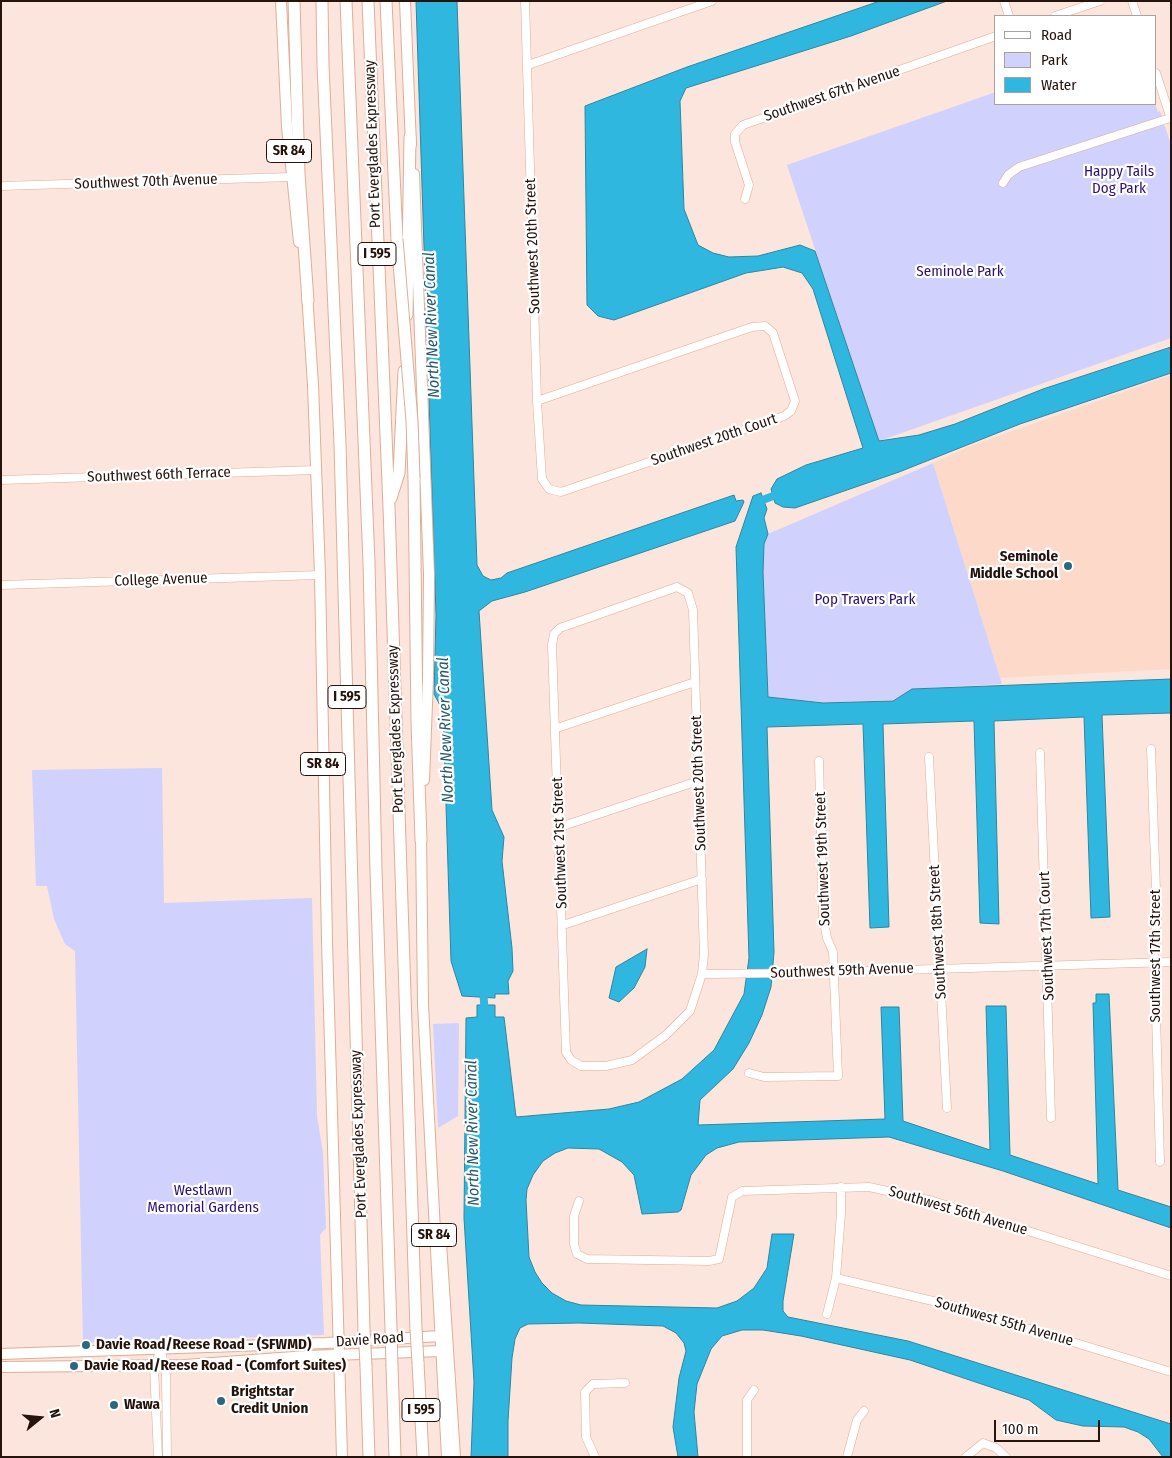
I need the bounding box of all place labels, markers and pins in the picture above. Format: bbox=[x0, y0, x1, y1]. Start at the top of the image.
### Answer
place label: Seminole Middle School bbox=[970, 548, 1058, 583]
marker: Seminole Middle School bbox=[1062, 560, 1074, 572]
place label: Davie Road/Reese Road - (SFWMD) bbox=[96, 1336, 311, 1354]
marker: Davie Road/Reese Road - (SFWMD) bbox=[80, 1339, 92, 1351]
place label: Davie Road/Reese Road - (Comfort Suites) bbox=[84, 1357, 346, 1375]
marker: Davie Road/Reese Road - (Comfort Suites) bbox=[68, 1360, 80, 1372]
place label: Brightstar Credit Union bbox=[231, 1383, 308, 1418]
marker: Brightstar Credit Union bbox=[215, 1395, 227, 1407]
place label: Wawa bbox=[124, 1396, 160, 1414]
marker: Wawa bbox=[108, 1399, 120, 1411]

